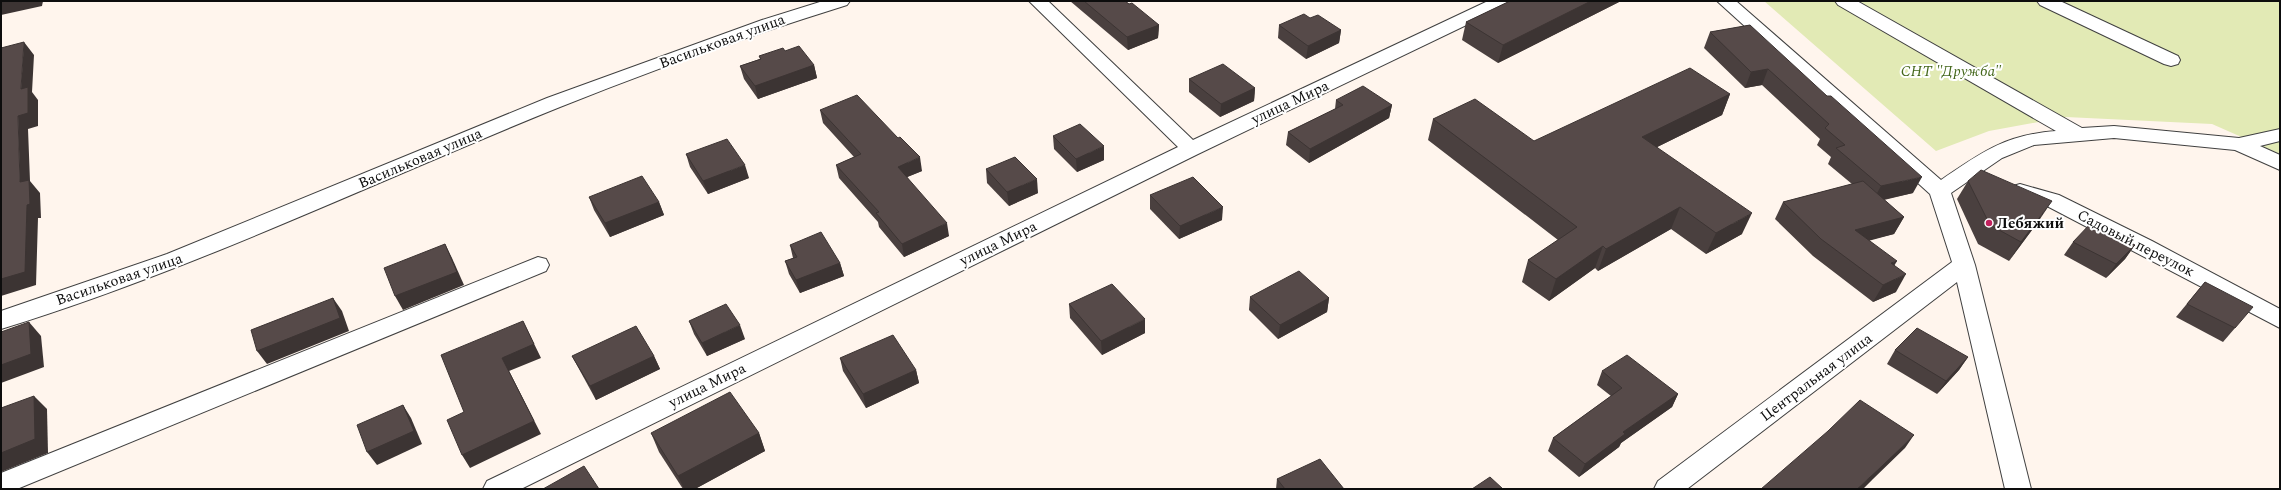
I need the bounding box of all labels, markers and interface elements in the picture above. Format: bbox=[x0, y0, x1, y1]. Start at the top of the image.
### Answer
street label: Васильковая улица bbox=[656, 8, 789, 75]
park label: СНТ "Дружба" bbox=[1901, 60, 2001, 83]
street label: улица Мира bbox=[1247, 74, 1334, 131]
street label: Васильковая улица bbox=[355, 122, 486, 195]
street label: Садовый переулок bbox=[2073, 204, 2199, 283]
place label: Лебяжий bbox=[1997, 212, 2065, 235]
street label: улица Мира bbox=[955, 215, 1041, 273]
marker: Лебяжий bbox=[1984, 218, 1994, 228]
street label: Васильковая улица bbox=[53, 247, 186, 312]
street label: Центральная улица bbox=[1755, 327, 1878, 427]
street label: улица Мира bbox=[664, 357, 750, 415]

